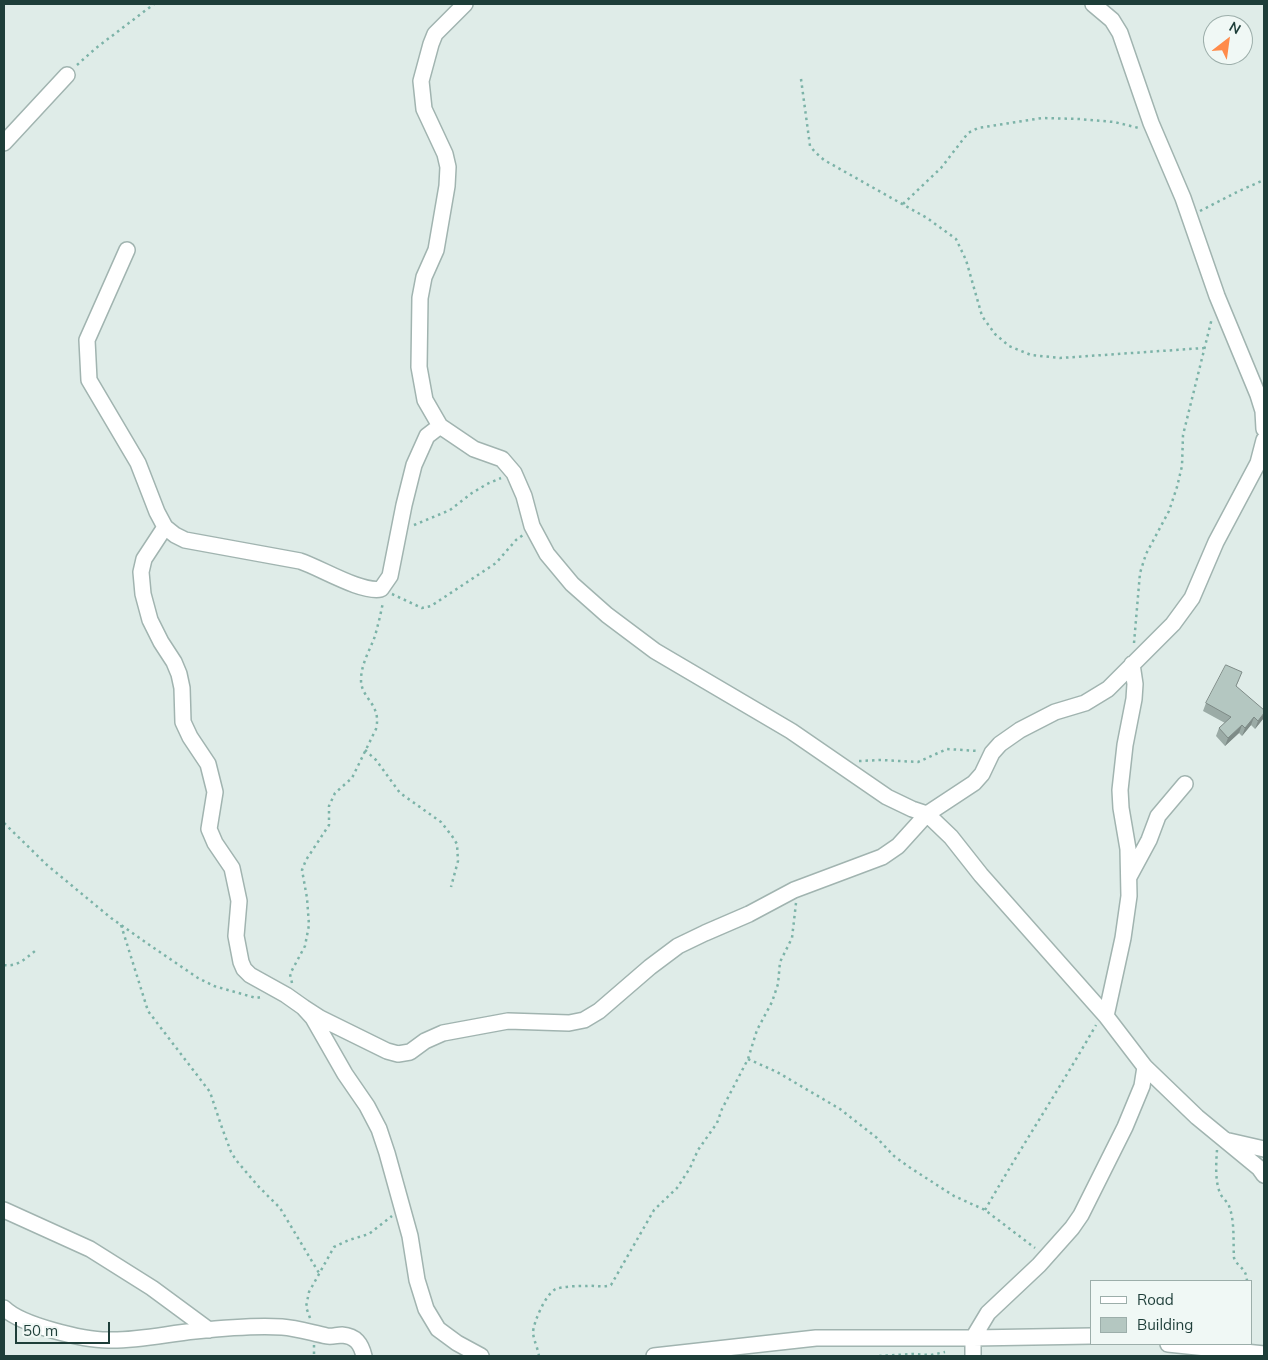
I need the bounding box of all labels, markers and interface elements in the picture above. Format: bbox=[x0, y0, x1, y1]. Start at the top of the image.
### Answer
north arrow bbox=[1203, 15, 1253, 65]
text: N bbox=[1226, 17, 1244, 38]
legend bbox=[1090, 1280, 1253, 1345]
text: Road bbox=[1137, 1290, 1174, 1309]
scale bar bbox=[18, 1312, 112, 1344]
text: Building bbox=[1137, 1315, 1193, 1334]
text: 50 m bbox=[23, 1321, 58, 1340]

